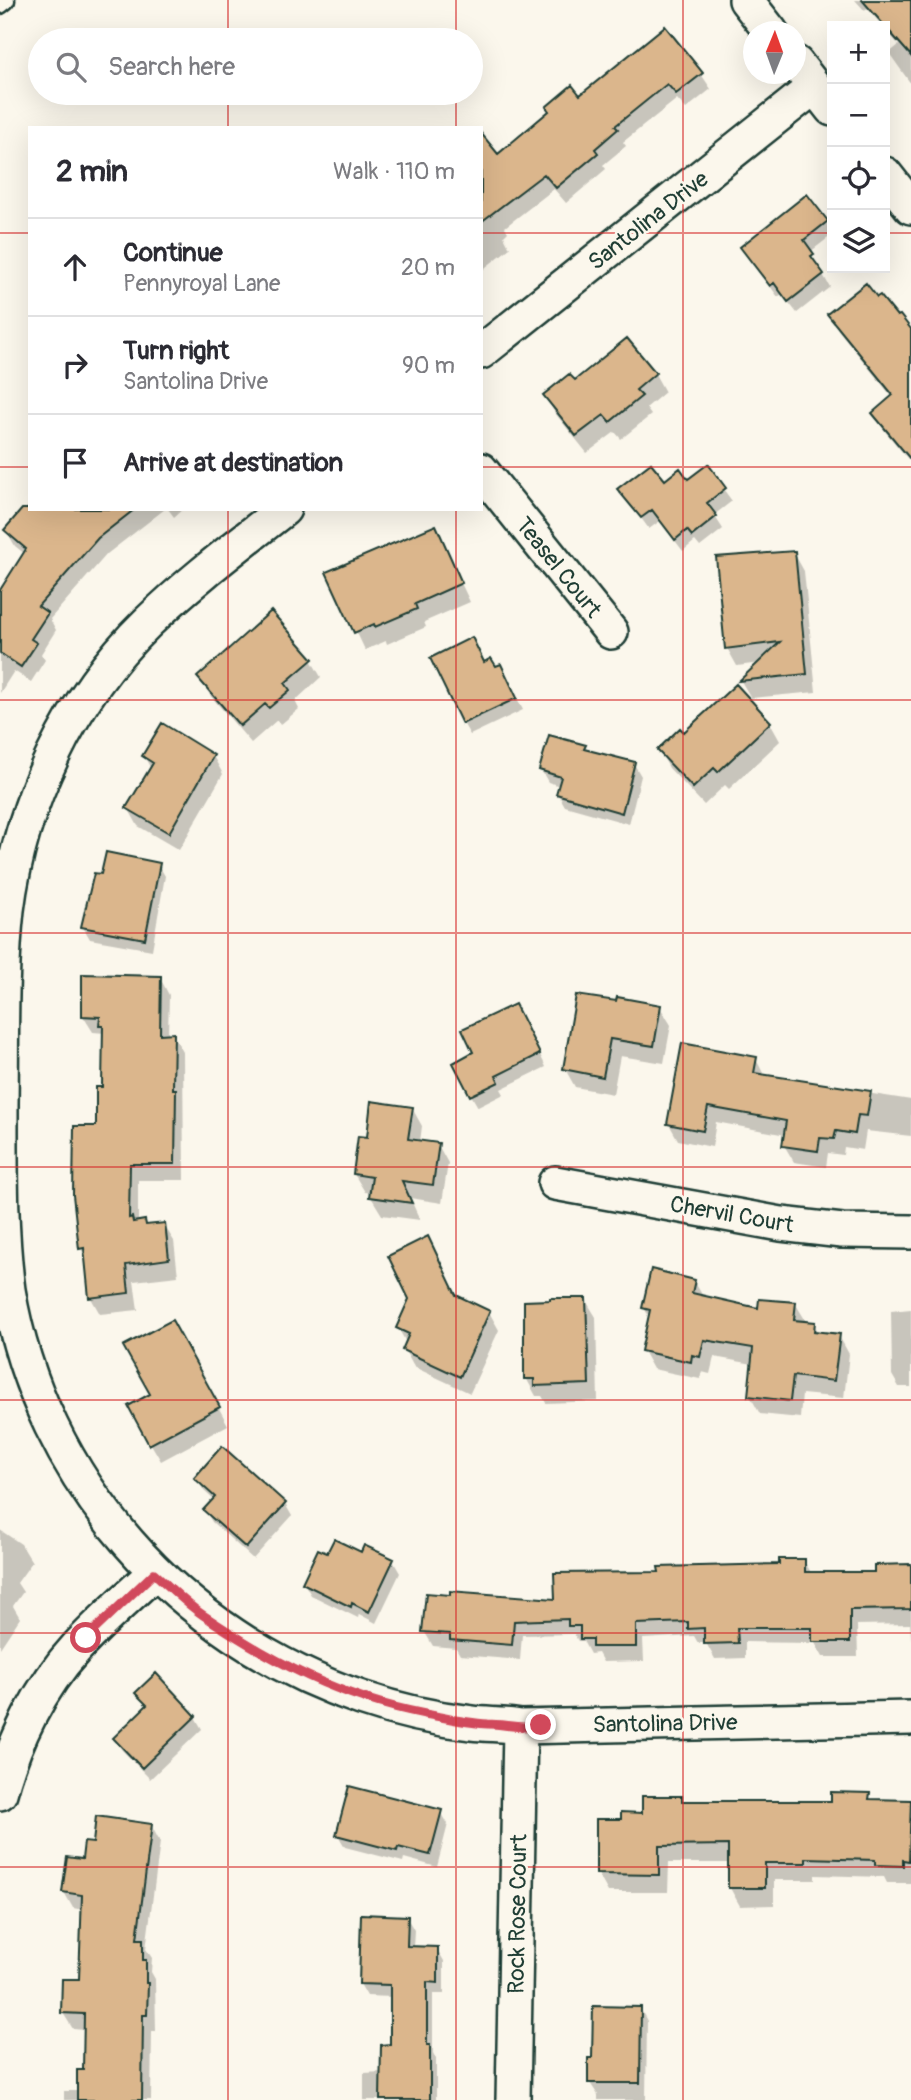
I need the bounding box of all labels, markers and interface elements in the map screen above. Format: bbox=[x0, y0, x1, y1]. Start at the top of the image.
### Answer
north arrow bbox=[743, 21, 806, 84]
map controls bbox=[827, 21, 890, 273]
button: + bbox=[827, 21, 890, 84]
search box bbox=[28, 28, 483, 105]
icon: search bbox=[52, 48, 90, 86]
text: Search here bbox=[108, 51, 235, 83]
button: − bbox=[827, 84, 890, 147]
button: locate bbox=[827, 147, 890, 210]
text: 2 min bbox=[56, 153, 128, 190]
text: Walk · 110 m bbox=[333, 157, 455, 186]
street label: Santolina Drive bbox=[582, 164, 715, 276]
button: layers bbox=[827, 210, 890, 273]
text: Continue bbox=[123, 237, 223, 269]
icon: ahead bbox=[56, 248, 94, 286]
text: 20 m bbox=[401, 253, 455, 282]
text: Pennyroyal Lane bbox=[123, 269, 280, 298]
text: Turn right bbox=[123, 335, 229, 367]
icon: right bbox=[56, 346, 94, 384]
text: 90 m bbox=[402, 351, 455, 380]
text: Santolina Drive bbox=[123, 367, 268, 396]
icon: arrive bbox=[56, 444, 94, 482]
text: Arrive at destination bbox=[123, 447, 343, 479]
street label: Teasel Court bbox=[509, 511, 608, 624]
street label: Chervil Court bbox=[668, 1189, 797, 1240]
route start bbox=[70, 1622, 101, 1653]
street label: Santolina Drive bbox=[592, 1708, 738, 1739]
route end bbox=[525, 1709, 556, 1740]
street label: Rock Rose Court bbox=[502, 1833, 533, 1994]

